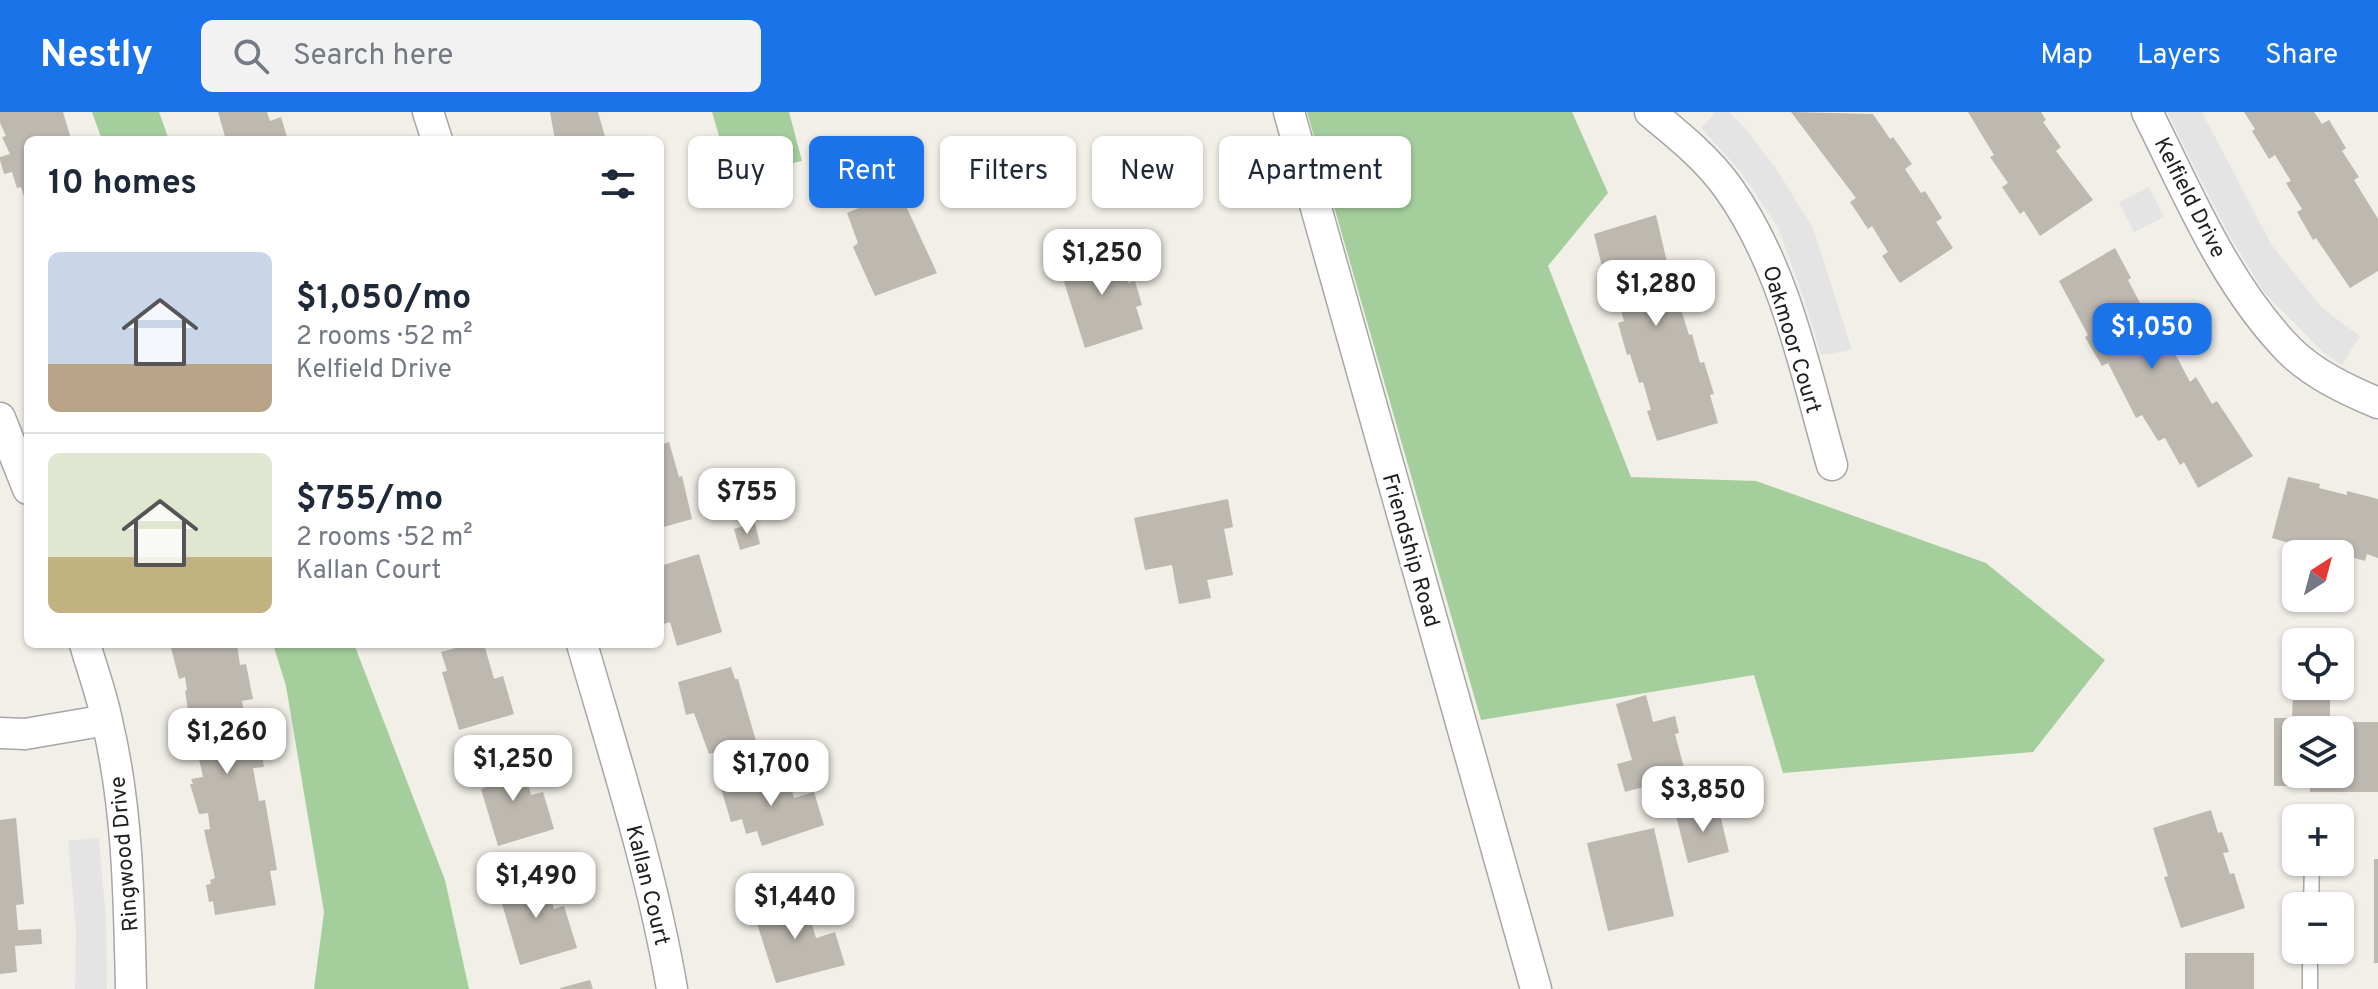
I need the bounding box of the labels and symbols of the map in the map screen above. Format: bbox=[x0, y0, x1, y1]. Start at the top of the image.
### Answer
street label: Kelfield Drive bbox=[2147, 133, 2231, 263]
pin: $1,250 bbox=[1037, 229, 1167, 297]
pin: $1,280 bbox=[1591, 260, 1721, 328]
street label: Oakmoor Court bbox=[1755, 263, 1826, 417]
pin: $1,050 bbox=[2087, 303, 2217, 371]
pin: $755 bbox=[700, 468, 794, 536]
street label: Friendship Road bbox=[1375, 471, 1444, 631]
north arrow bbox=[2282, 540, 2354, 612]
pin: $1,260 bbox=[162, 708, 292, 776]
pin: $1,250 bbox=[448, 735, 578, 803]
pin: $1,700 bbox=[706, 740, 836, 808]
pin: $3,850 bbox=[1638, 766, 1768, 834]
street label: Ringwood Drive bbox=[105, 775, 146, 933]
street label: Kallan Court bbox=[619, 823, 675, 949]
pin: $1,490 bbox=[471, 852, 601, 920]
pin: $1,440 bbox=[730, 873, 860, 941]

